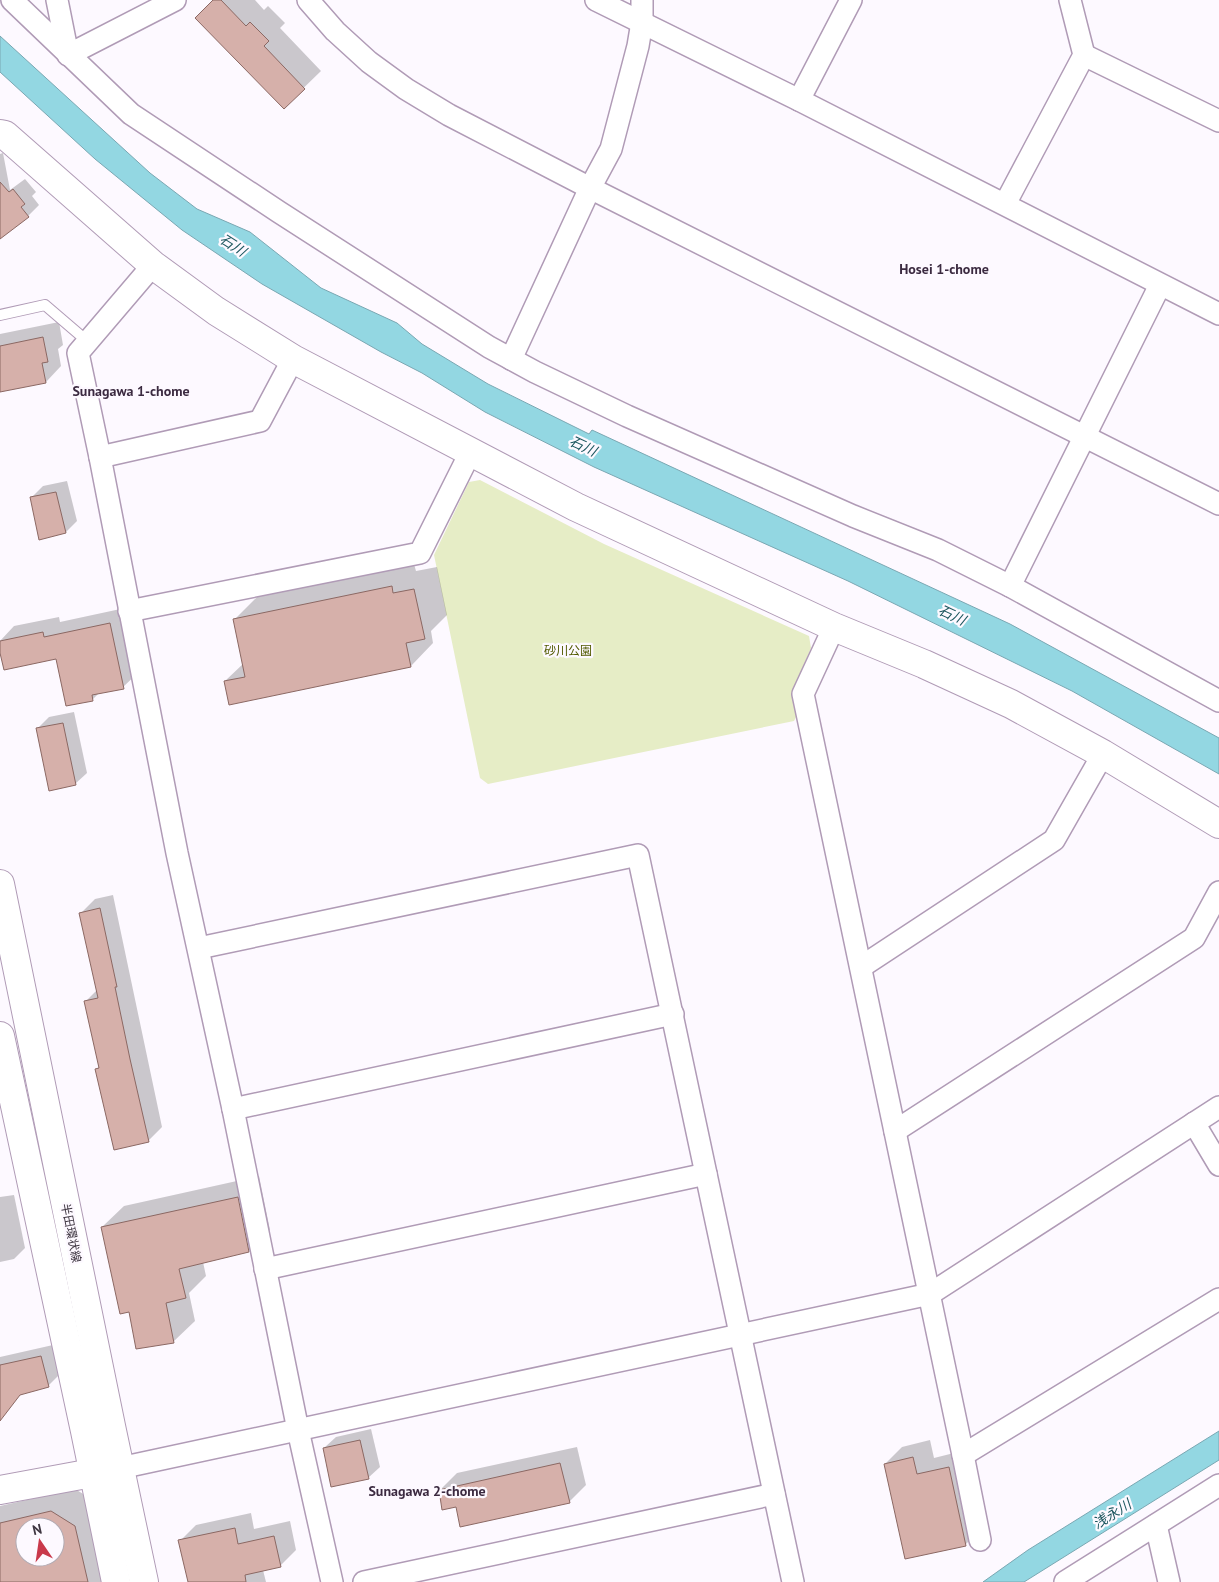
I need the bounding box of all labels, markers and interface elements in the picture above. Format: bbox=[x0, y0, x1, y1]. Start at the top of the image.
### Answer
water label: 石川 bbox=[216, 230, 251, 261]
district label: Hosei 1-chome bbox=[899, 260, 989, 278]
district label: Sunagawa 1-chome bbox=[72, 382, 190, 400]
water label: 石川 bbox=[567, 432, 601, 461]
water label: 石川 bbox=[936, 601, 970, 630]
park label: 砂川公園 bbox=[544, 643, 592, 658]
street label: 半田環状線 bbox=[58, 1202, 85, 1264]
district label: Sunagawa 2-chome bbox=[368, 1482, 486, 1500]
water label: 浅永川 bbox=[1089, 1494, 1136, 1533]
north arrow bbox=[15, 1517, 65, 1567]
text: N bbox=[31, 1520, 44, 1539]

